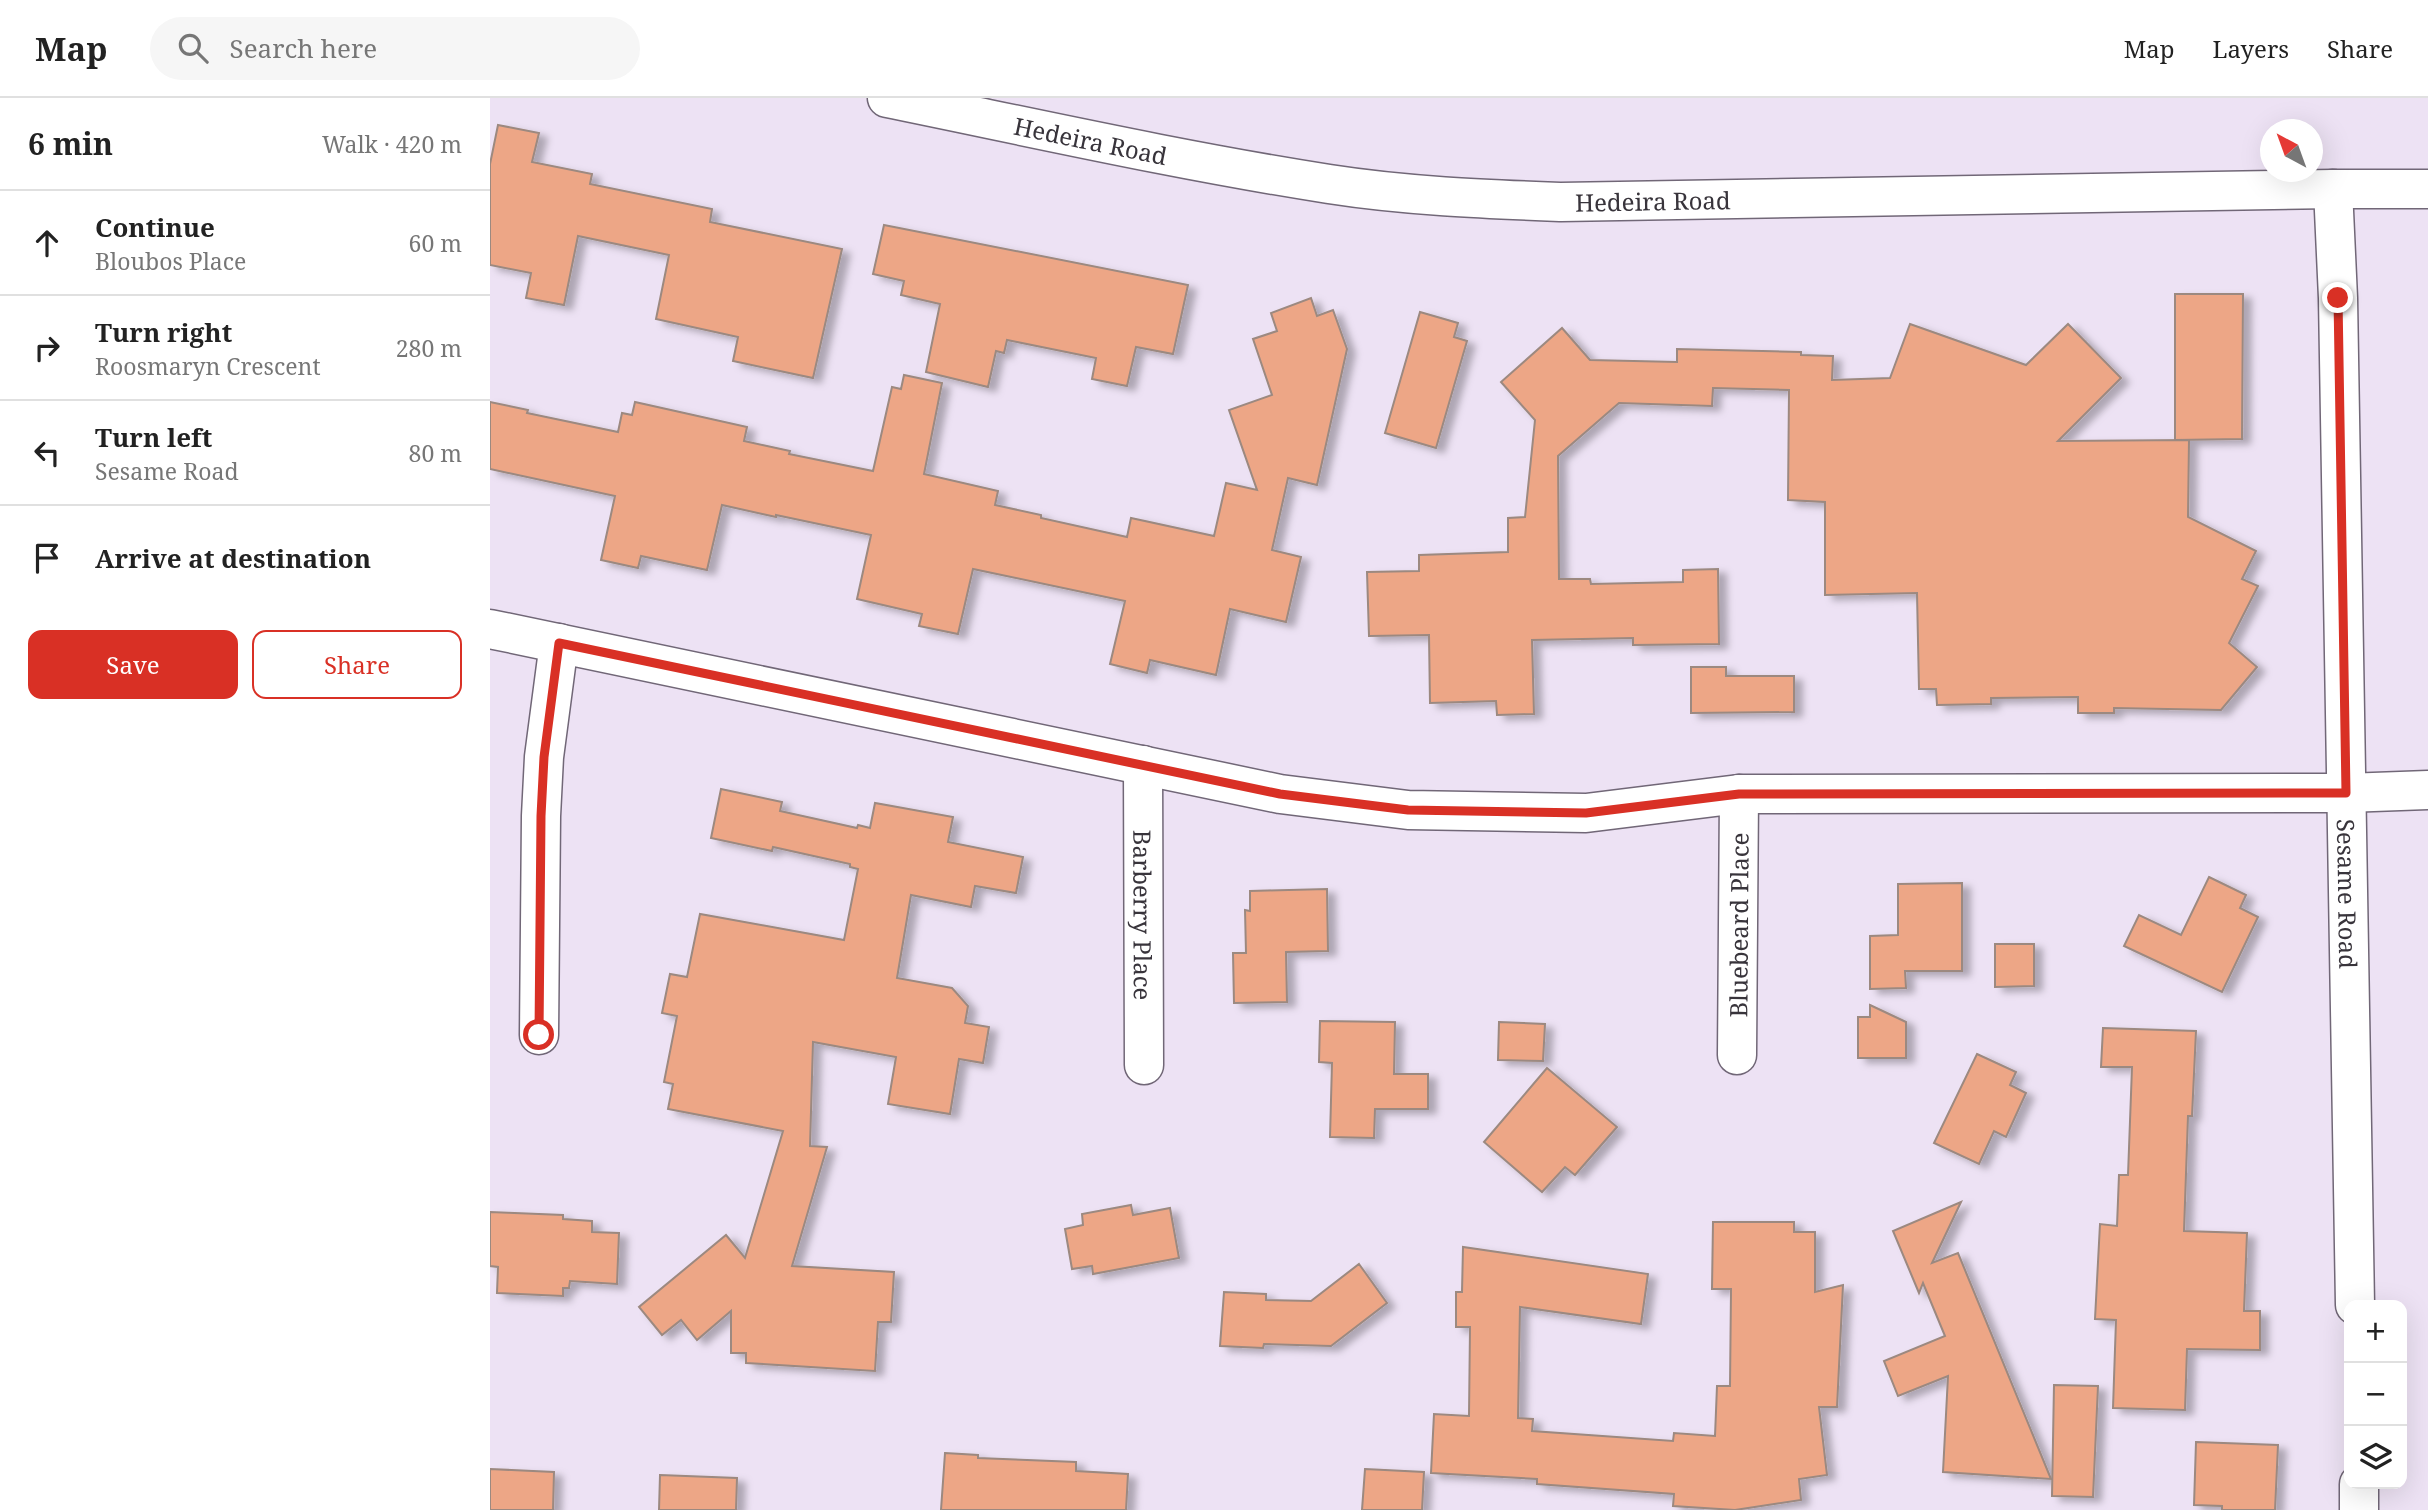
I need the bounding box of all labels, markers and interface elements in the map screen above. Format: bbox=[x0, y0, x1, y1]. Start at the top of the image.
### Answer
search box bbox=[150, 17, 640, 80]
text: Map bbox=[35, 26, 108, 71]
icon: search bbox=[174, 29, 212, 67]
text: Search here bbox=[230, 30, 377, 66]
text: Map bbox=[2124, 32, 2175, 65]
text: Layers bbox=[2213, 32, 2289, 65]
text: Share bbox=[2327, 32, 2393, 65]
street label: Hedeira Road bbox=[1011, 108, 1170, 172]
north arrow bbox=[2260, 119, 2323, 182]
text: 6 min bbox=[28, 123, 113, 164]
text: Walk · 420 m bbox=[322, 128, 462, 160]
street label: Hedeira Road bbox=[1575, 183, 1731, 218]
text: Continue bbox=[95, 209, 215, 245]
icon: ahead bbox=[28, 224, 66, 262]
text: 60 m bbox=[409, 227, 462, 259]
text: Bloubos Place bbox=[95, 245, 246, 277]
route end bbox=[2322, 282, 2353, 313]
text: Turn right bbox=[95, 314, 232, 350]
icon: right bbox=[28, 329, 66, 367]
text: 280 m bbox=[396, 332, 462, 364]
text: Roosmaryn Crescent bbox=[95, 350, 321, 382]
text: Turn left bbox=[95, 419, 212, 455]
icon: left bbox=[28, 434, 66, 472]
text: 80 m bbox=[409, 437, 462, 469]
text: Sesame Road bbox=[95, 455, 239, 487]
icon: arrive bbox=[28, 539, 66, 577]
text: Arrive at destination bbox=[95, 540, 371, 576]
button: Save bbox=[28, 630, 238, 699]
button: Share bbox=[252, 630, 462, 699]
street label: Sesame Road bbox=[2330, 819, 2366, 969]
street label: Barberry Place bbox=[1127, 830, 1160, 1000]
street label: Bluebeard Place bbox=[1721, 832, 1755, 1018]
route start bbox=[523, 1019, 554, 1050]
map controls bbox=[2344, 1300, 2407, 1489]
button: + bbox=[2344, 1300, 2407, 1363]
button: − bbox=[2344, 1363, 2407, 1426]
button: layers bbox=[2344, 1426, 2407, 1489]

